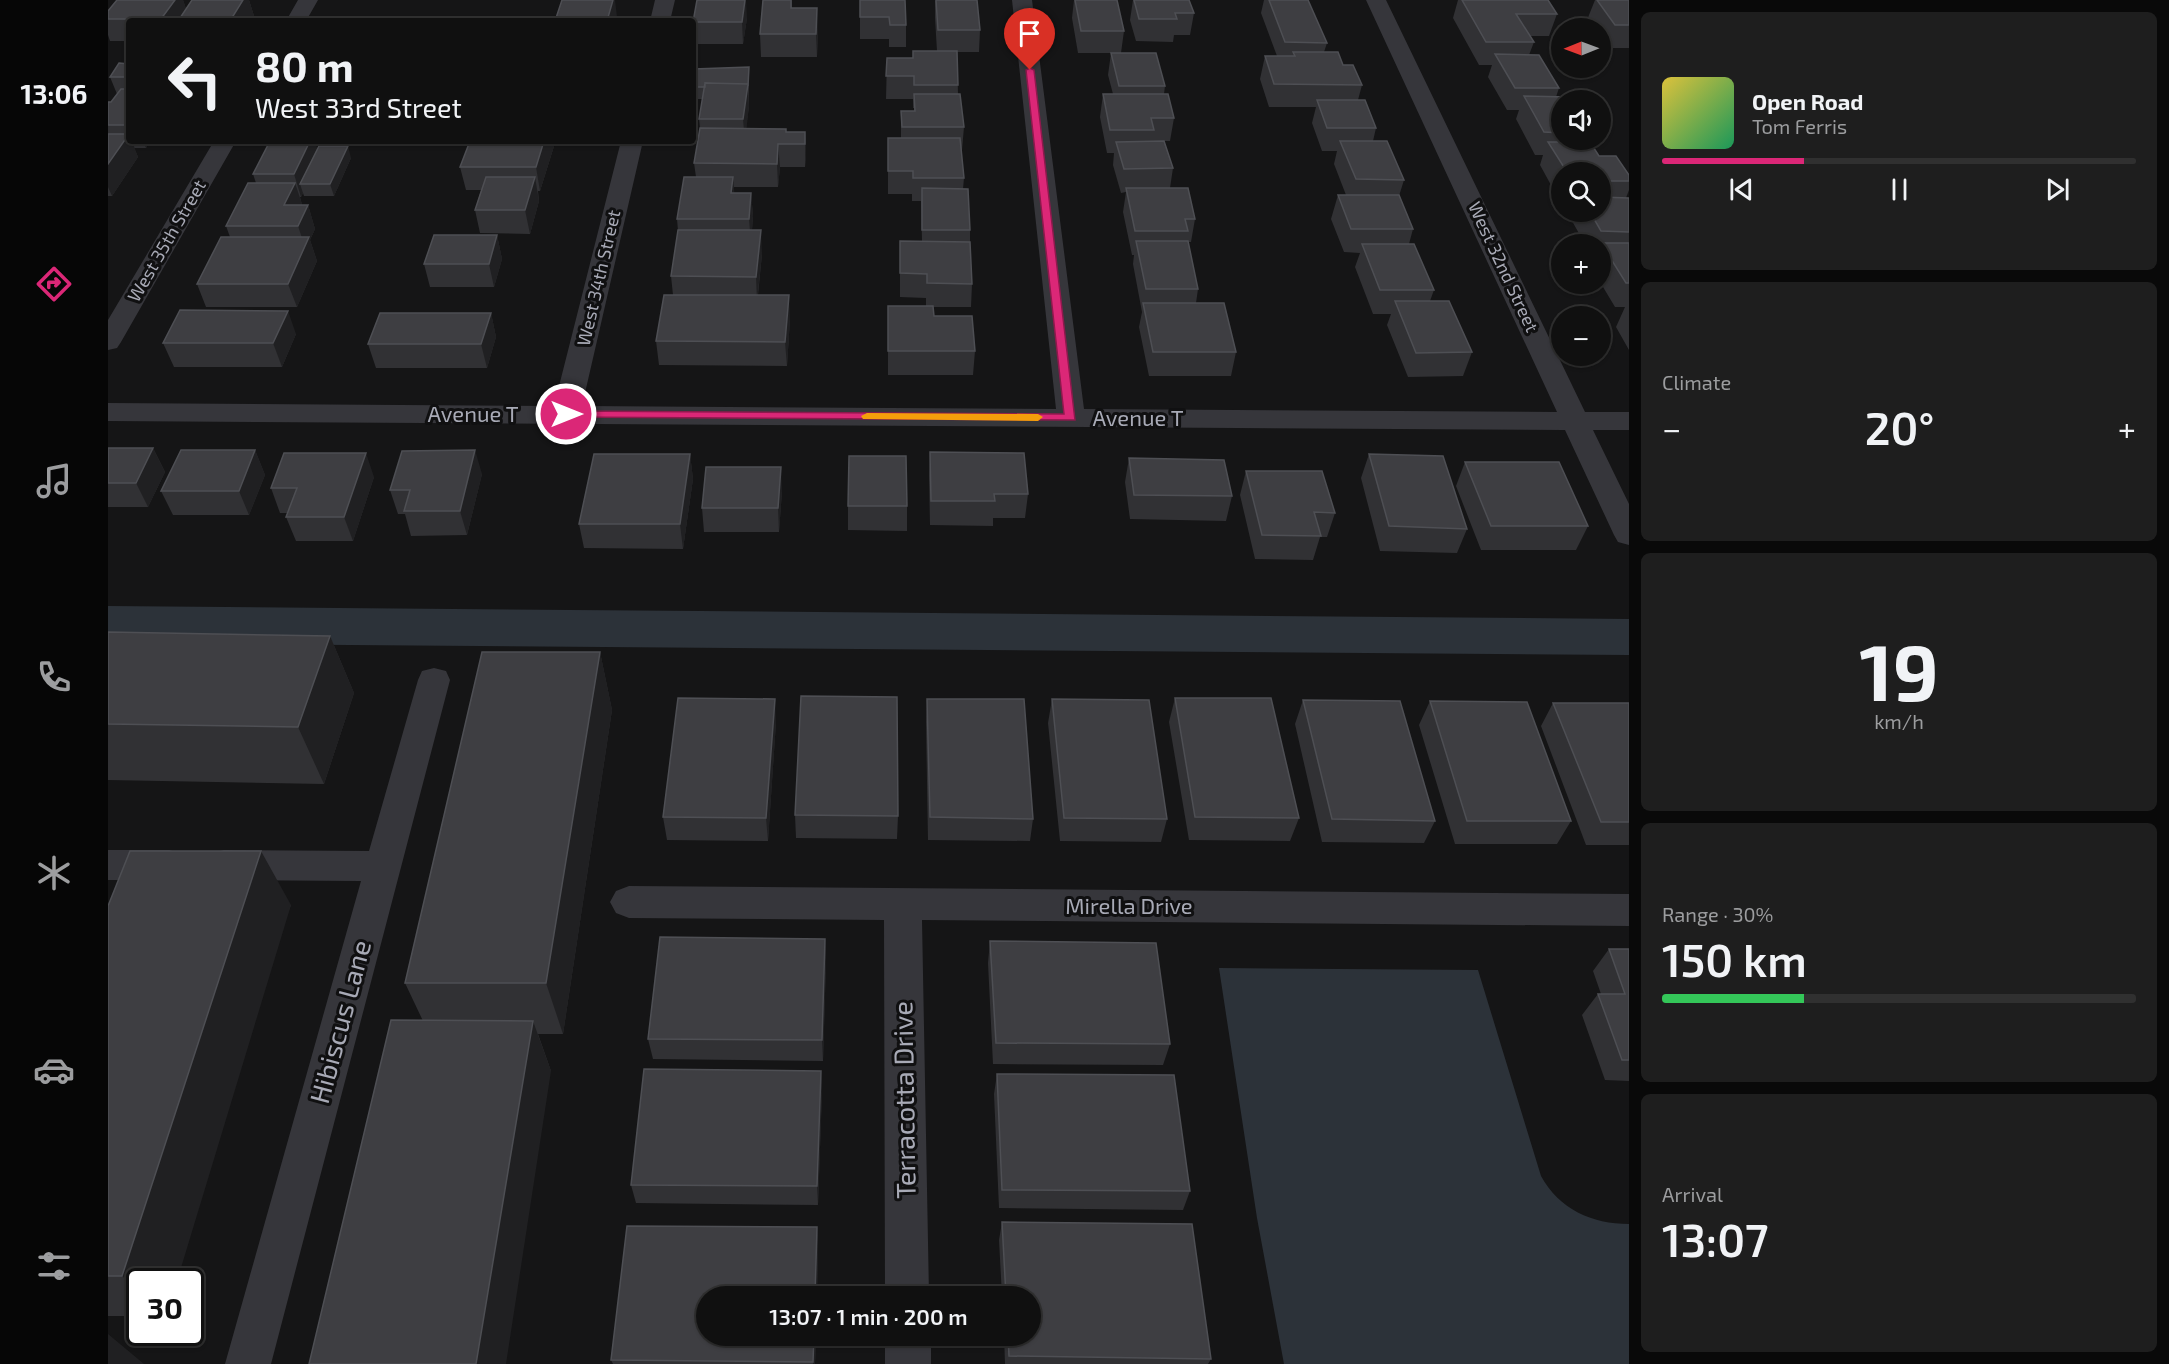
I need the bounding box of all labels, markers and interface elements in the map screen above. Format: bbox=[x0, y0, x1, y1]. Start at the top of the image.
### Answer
pin bbox=[1004, 8, 1055, 70]
icon: arrive bbox=[1013, 17, 1046, 50]
north arrow bbox=[1551, 18, 1611, 78]
map controls bbox=[1551, 18, 1611, 366]
text: 80 m bbox=[255, 40, 354, 90]
icon: left bbox=[156, 42, 234, 120]
text: 13:06 bbox=[21, 77, 87, 109]
text: Open Road bbox=[1752, 88, 1864, 114]
button: sound bbox=[1551, 90, 1611, 150]
text: West 33rd Street bbox=[255, 91, 462, 123]
text: Tom Ferris bbox=[1752, 114, 1847, 138]
button: search bbox=[1551, 162, 1611, 222]
icon: previous bbox=[1725, 173, 1758, 206]
icon: pause bbox=[1883, 173, 1916, 206]
icon: next bbox=[2041, 173, 2074, 206]
street label: West 35th Street bbox=[122, 175, 210, 306]
street label: West 32nd Street bbox=[1464, 198, 1544, 335]
street label: West 34th Street bbox=[572, 208, 624, 348]
button: + bbox=[1551, 234, 1611, 294]
icon: directions bbox=[33, 263, 75, 305]
button: − bbox=[1551, 306, 1611, 366]
text: Climate bbox=[1662, 370, 1731, 394]
position arrow bbox=[534, 382, 598, 446]
street label: Avenue T bbox=[428, 400, 519, 426]
text: 20° bbox=[1865, 400, 1934, 454]
street label: Avenue T bbox=[1093, 404, 1184, 430]
text: − bbox=[1662, 408, 1681, 448]
text: + bbox=[2118, 408, 2136, 448]
icon: music bbox=[33, 460, 75, 502]
text: 19 bbox=[1859, 623, 1939, 717]
icon: phone bbox=[33, 656, 75, 698]
text: km/h bbox=[1874, 709, 1924, 733]
icon: climate bbox=[33, 852, 75, 894]
street label: Mirella Drive bbox=[1065, 892, 1193, 918]
text: Range · 30% bbox=[1662, 902, 1773, 926]
text: 150 km bbox=[1662, 932, 1807, 986]
street label: Hibiscus Lane bbox=[302, 936, 376, 1107]
street label: Terracotta Drive bbox=[885, 1001, 921, 1199]
icon: car bbox=[33, 1049, 75, 1091]
text: Arrival bbox=[1662, 1182, 1723, 1206]
text: 13:07 bbox=[1662, 1212, 1769, 1266]
icon: filters bbox=[33, 1245, 75, 1287]
speed limit sign: 30 bbox=[126, 1268, 204, 1346]
text: 13:07 · 1 min · 200 m bbox=[769, 1303, 968, 1329]

